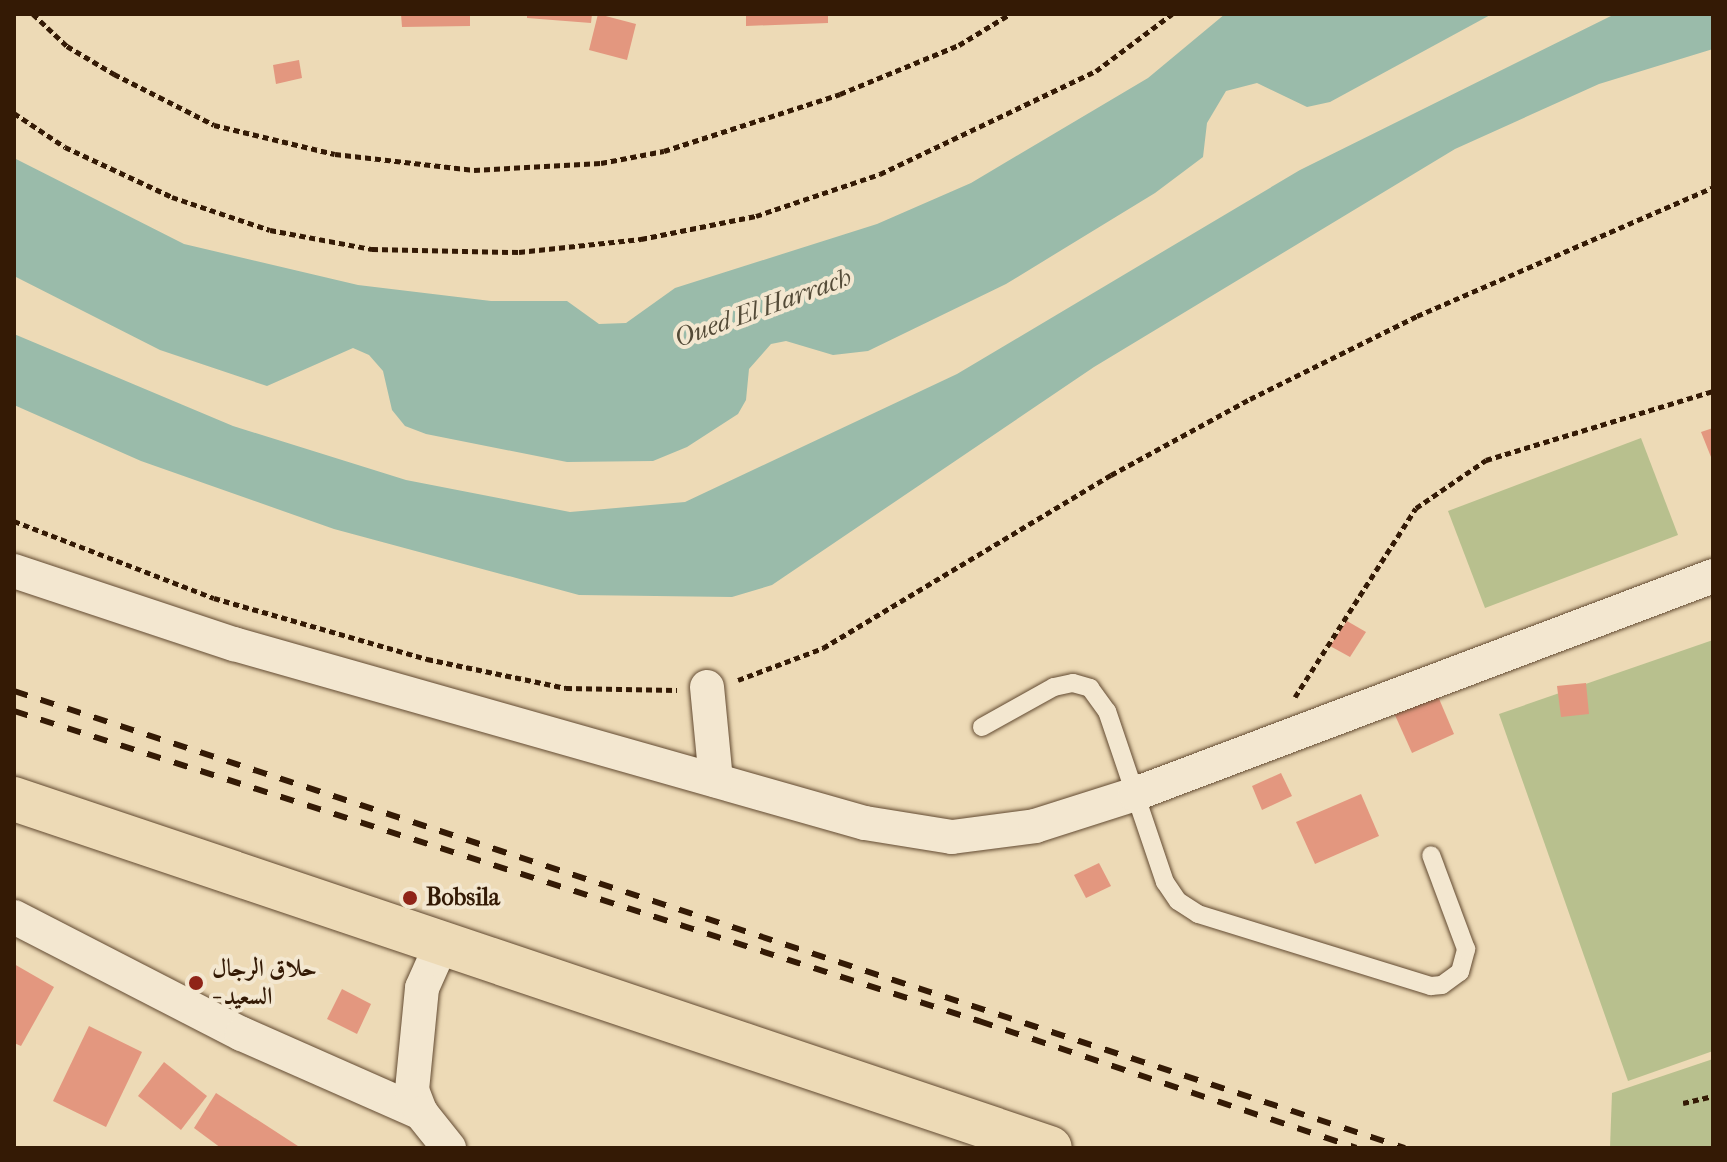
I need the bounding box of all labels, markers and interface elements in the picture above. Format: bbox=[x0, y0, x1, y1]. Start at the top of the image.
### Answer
water label: Oued El Harrach bbox=[670, 262, 856, 354]
place label: Bobsila bbox=[426, 884, 500, 912]
marker: Bobsila bbox=[401, 889, 419, 907]
place label: حلاق الرجال - السعيد bbox=[212, 955, 317, 1011]
marker: حلاق الرجال - السعيد bbox=[187, 974, 205, 992]

